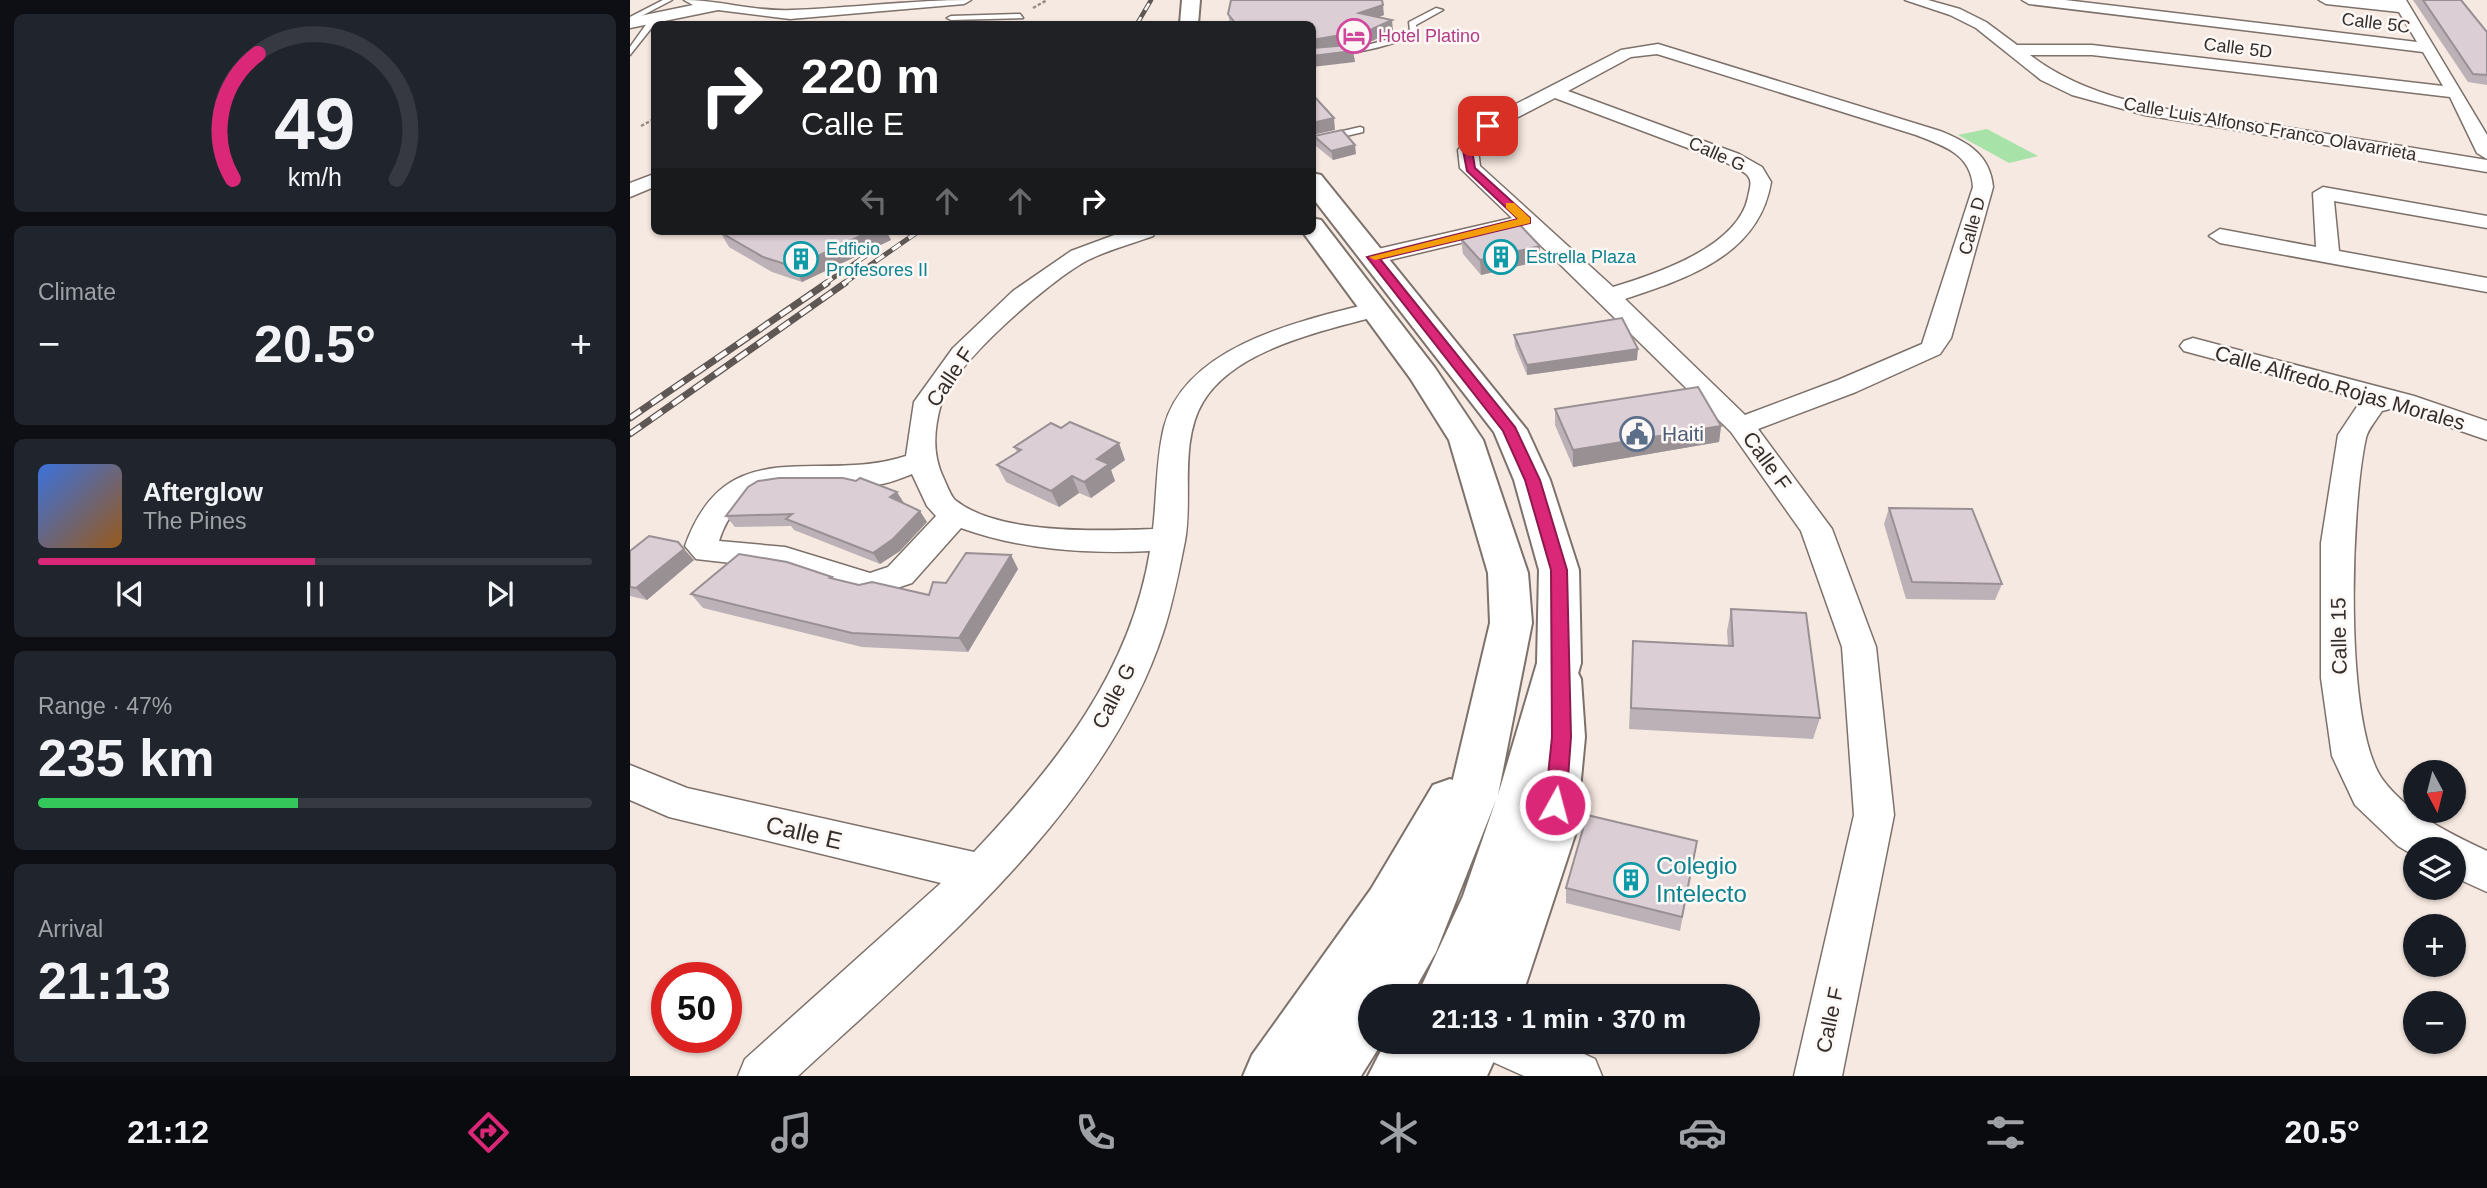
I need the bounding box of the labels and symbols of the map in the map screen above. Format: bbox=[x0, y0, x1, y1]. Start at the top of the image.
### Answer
street label: Calle 5C bbox=[2341, 9, 2411, 37]
hotel icon: Hotel Platino bbox=[1335, 17, 1373, 55]
place label: Hotel Platino bbox=[1378, 26, 1480, 46]
street label: Calle 5D bbox=[2203, 34, 2273, 62]
street label: Calle Luis Alfonso Franco Olavarrieta bbox=[2122, 93, 2419, 165]
pin bbox=[1458, 96, 1518, 156]
street label: Calle G bbox=[1686, 133, 1748, 175]
street label: Calle D bbox=[1955, 195, 1989, 257]
building icon: Estrella Plaza bbox=[1482, 238, 1520, 276]
place label: Edficio Profesores II bbox=[826, 239, 928, 280]
building icon: Edficio Profesores II bbox=[782, 240, 820, 278]
place label: Estrella Plaza bbox=[1526, 247, 1637, 267]
street label: Calle Alfredo Rojas Morales bbox=[2212, 341, 2468, 434]
street label: Calle F bbox=[921, 343, 978, 411]
public building icon: Haiti bbox=[1618, 415, 1656, 453]
place label: Haiti bbox=[1662, 422, 1704, 445]
street label: Calle F bbox=[1739, 427, 1796, 494]
street label: Calle 15 bbox=[2326, 597, 2351, 675]
street label: Calle G bbox=[1087, 659, 1140, 732]
north arrow bbox=[2403, 760, 2466, 822]
position arrow bbox=[1518, 768, 1592, 842]
street label: Calle E bbox=[763, 811, 845, 854]
place label: Colegio Intelecto bbox=[1656, 852, 1747, 907]
building icon: Colegio Intelecto bbox=[1612, 861, 1650, 899]
speed limit sign: 50 bbox=[651, 962, 742, 1053]
street label: Calle F bbox=[1811, 985, 1848, 1055]

